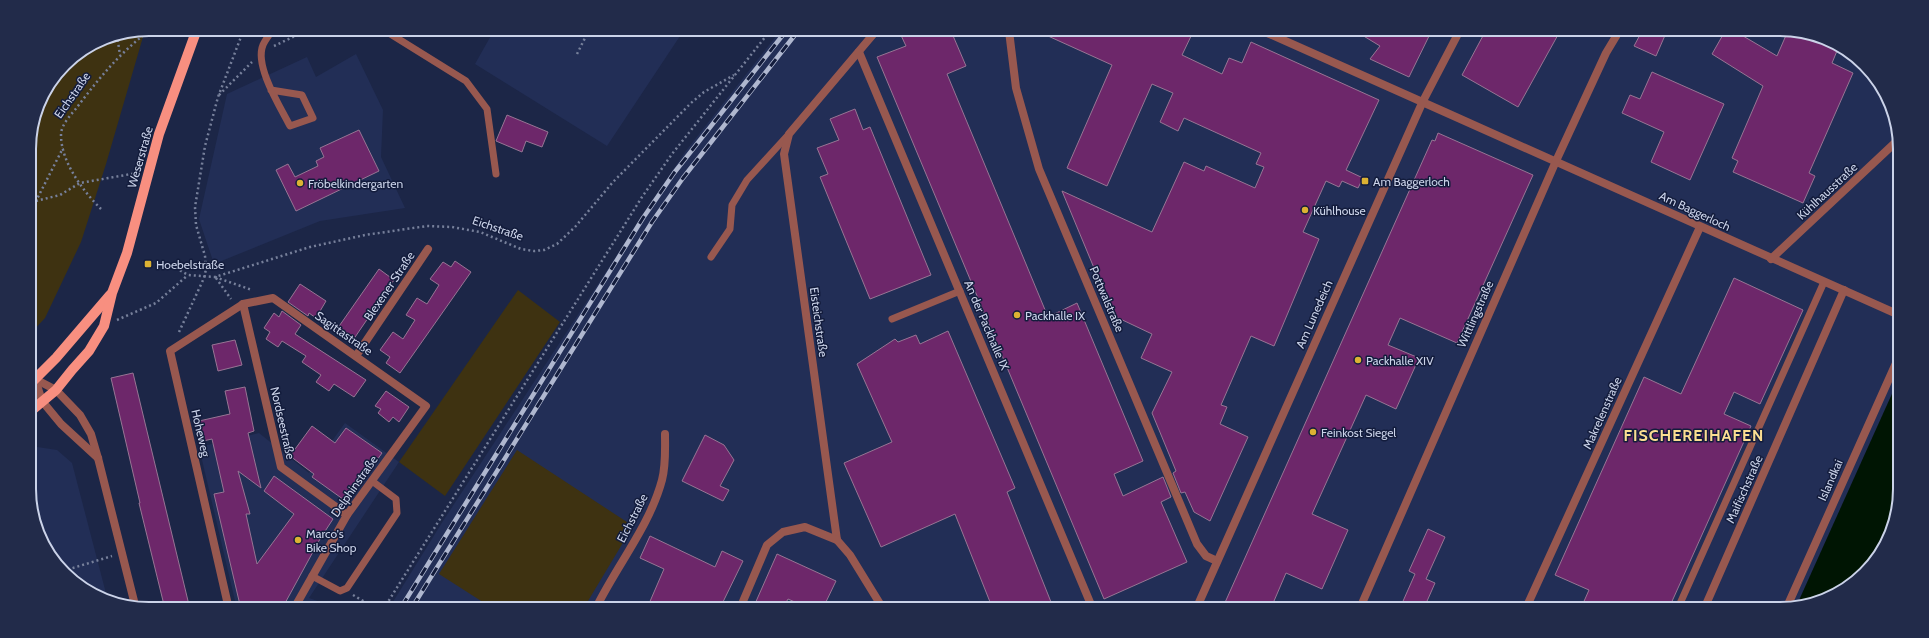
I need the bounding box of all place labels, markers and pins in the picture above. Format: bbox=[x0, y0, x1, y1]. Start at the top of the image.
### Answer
place label: Am Baggerloch bbox=[1373, 174, 1450, 189]
place label: Fröbelkindergarten bbox=[308, 176, 403, 191]
marker: Am Baggerloch bbox=[1360, 176, 1370, 186]
marker: Fröbelkindergarten bbox=[295, 178, 305, 188]
place label: Kühlhouse bbox=[1313, 203, 1366, 218]
marker: Kühlhouse bbox=[1300, 205, 1310, 215]
place label: Hoebelstraße bbox=[156, 257, 224, 272]
marker: Hoebelstraße bbox=[143, 259, 153, 269]
place label: Packhalle IX bbox=[1025, 308, 1086, 323]
marker: Packhalle IX bbox=[1012, 310, 1022, 320]
place label: Packhalle XIV bbox=[1366, 353, 1434, 368]
marker: Packhalle XIV bbox=[1353, 355, 1363, 365]
place label: Feinkost Siegel bbox=[1321, 425, 1396, 440]
marker: Feinkost Siegel bbox=[1308, 427, 1318, 437]
place label: Marco's Bike Shop bbox=[306, 526, 357, 555]
marker: Marco's Bike Shop bbox=[293, 535, 303, 545]

